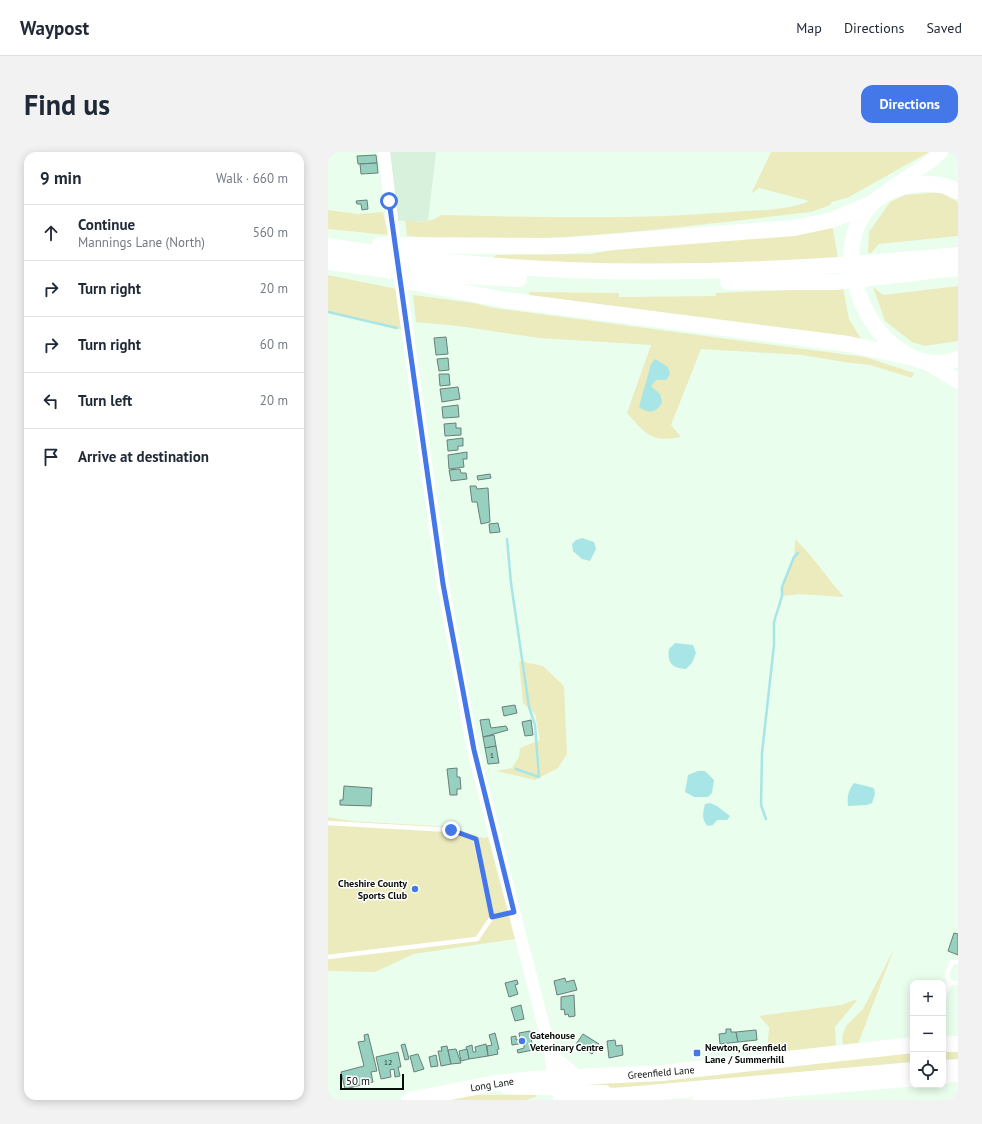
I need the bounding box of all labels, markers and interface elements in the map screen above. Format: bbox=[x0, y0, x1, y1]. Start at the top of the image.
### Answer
text: Waypost bbox=[20, 16, 89, 40]
text: Map bbox=[796, 19, 822, 37]
text: Directions bbox=[844, 19, 904, 37]
text: Saved bbox=[926, 19, 962, 37]
button: Directions bbox=[861, 85, 958, 123]
text: Find us bbox=[24, 86, 110, 123]
text: 9 min bbox=[40, 167, 81, 189]
text: Walk · 660 m bbox=[216, 170, 288, 187]
route start bbox=[380, 192, 398, 210]
text: Continue bbox=[78, 215, 135, 234]
icon: ahead bbox=[40, 222, 62, 244]
text: 560 m bbox=[253, 224, 288, 241]
text: Mannings Lane (North) bbox=[78, 234, 205, 251]
icon: right bbox=[40, 278, 62, 300]
text: Turn right bbox=[78, 279, 141, 298]
text: 20 m bbox=[260, 280, 288, 297]
icon: right bbox=[40, 334, 62, 356]
text: Turn right bbox=[78, 335, 141, 354]
text: 60 m bbox=[260, 336, 288, 353]
icon: left bbox=[40, 390, 62, 412]
text: Turn left bbox=[78, 391, 132, 410]
text: 20 m bbox=[260, 392, 288, 409]
icon: arrive bbox=[40, 446, 62, 468]
text: Arrive at destination bbox=[78, 447, 209, 466]
house number: 1 bbox=[490, 750, 494, 760]
route end bbox=[442, 821, 460, 839]
place label: Cheshire County Sports Club bbox=[338, 877, 408, 902]
marker: Cheshire County Sports Club bbox=[410, 884, 420, 894]
map controls bbox=[910, 980, 946, 1088]
button: + bbox=[910, 980, 946, 1016]
button: − bbox=[910, 1016, 946, 1052]
place label: Gatehouse Veterinary Centre bbox=[529, 1029, 604, 1054]
marker: Gatehouse Veterinary Centre bbox=[517, 1036, 527, 1046]
place label: Newton, Greenfield Lane / Summerhill bbox=[705, 1041, 786, 1066]
marker: Newton, Greenfield Lane / Summerhill bbox=[692, 1048, 702, 1058]
button: locate bbox=[910, 1052, 946, 1088]
house number: 12 bbox=[384, 1057, 392, 1067]
street label: Greenfield Lane bbox=[627, 1063, 695, 1082]
scale bar bbox=[340, 1072, 404, 1091]
text: 50 m bbox=[346, 1074, 370, 1088]
street label: Long Lane bbox=[469, 1075, 515, 1094]

